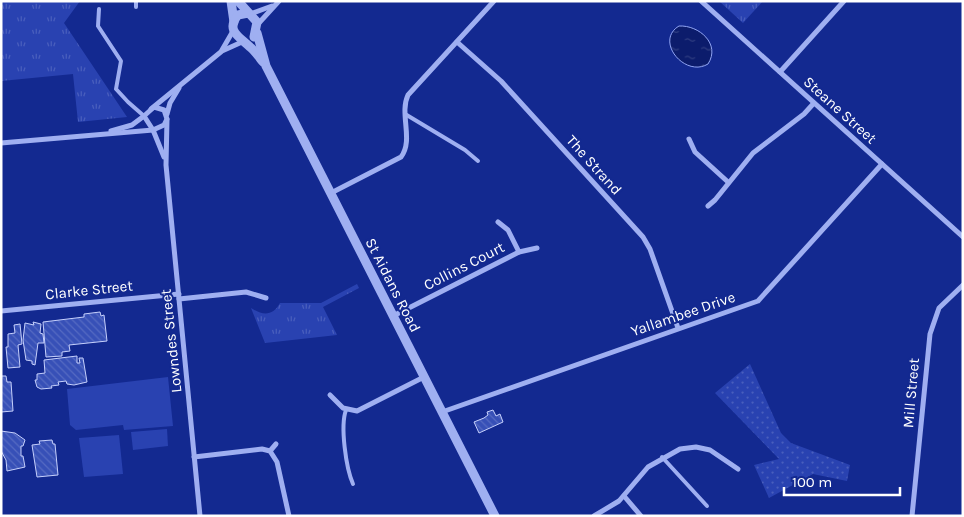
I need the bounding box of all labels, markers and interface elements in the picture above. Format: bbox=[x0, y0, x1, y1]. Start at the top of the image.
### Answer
street label: Steane Street bbox=[800, 72, 881, 148]
street label: The Strand bbox=[563, 131, 625, 199]
street label: St Aidans Road bbox=[361, 235, 425, 335]
street label: Collins Court bbox=[421, 238, 508, 294]
street label: Clarke Street bbox=[44, 276, 134, 304]
street label: Lowndes Street bbox=[157, 288, 185, 394]
street label: Yallambee Drive bbox=[628, 288, 738, 340]
street label: Mill Street bbox=[899, 357, 923, 429]
scale bar bbox=[784, 464, 900, 496]
text: 100 m bbox=[792, 473, 832, 491]

